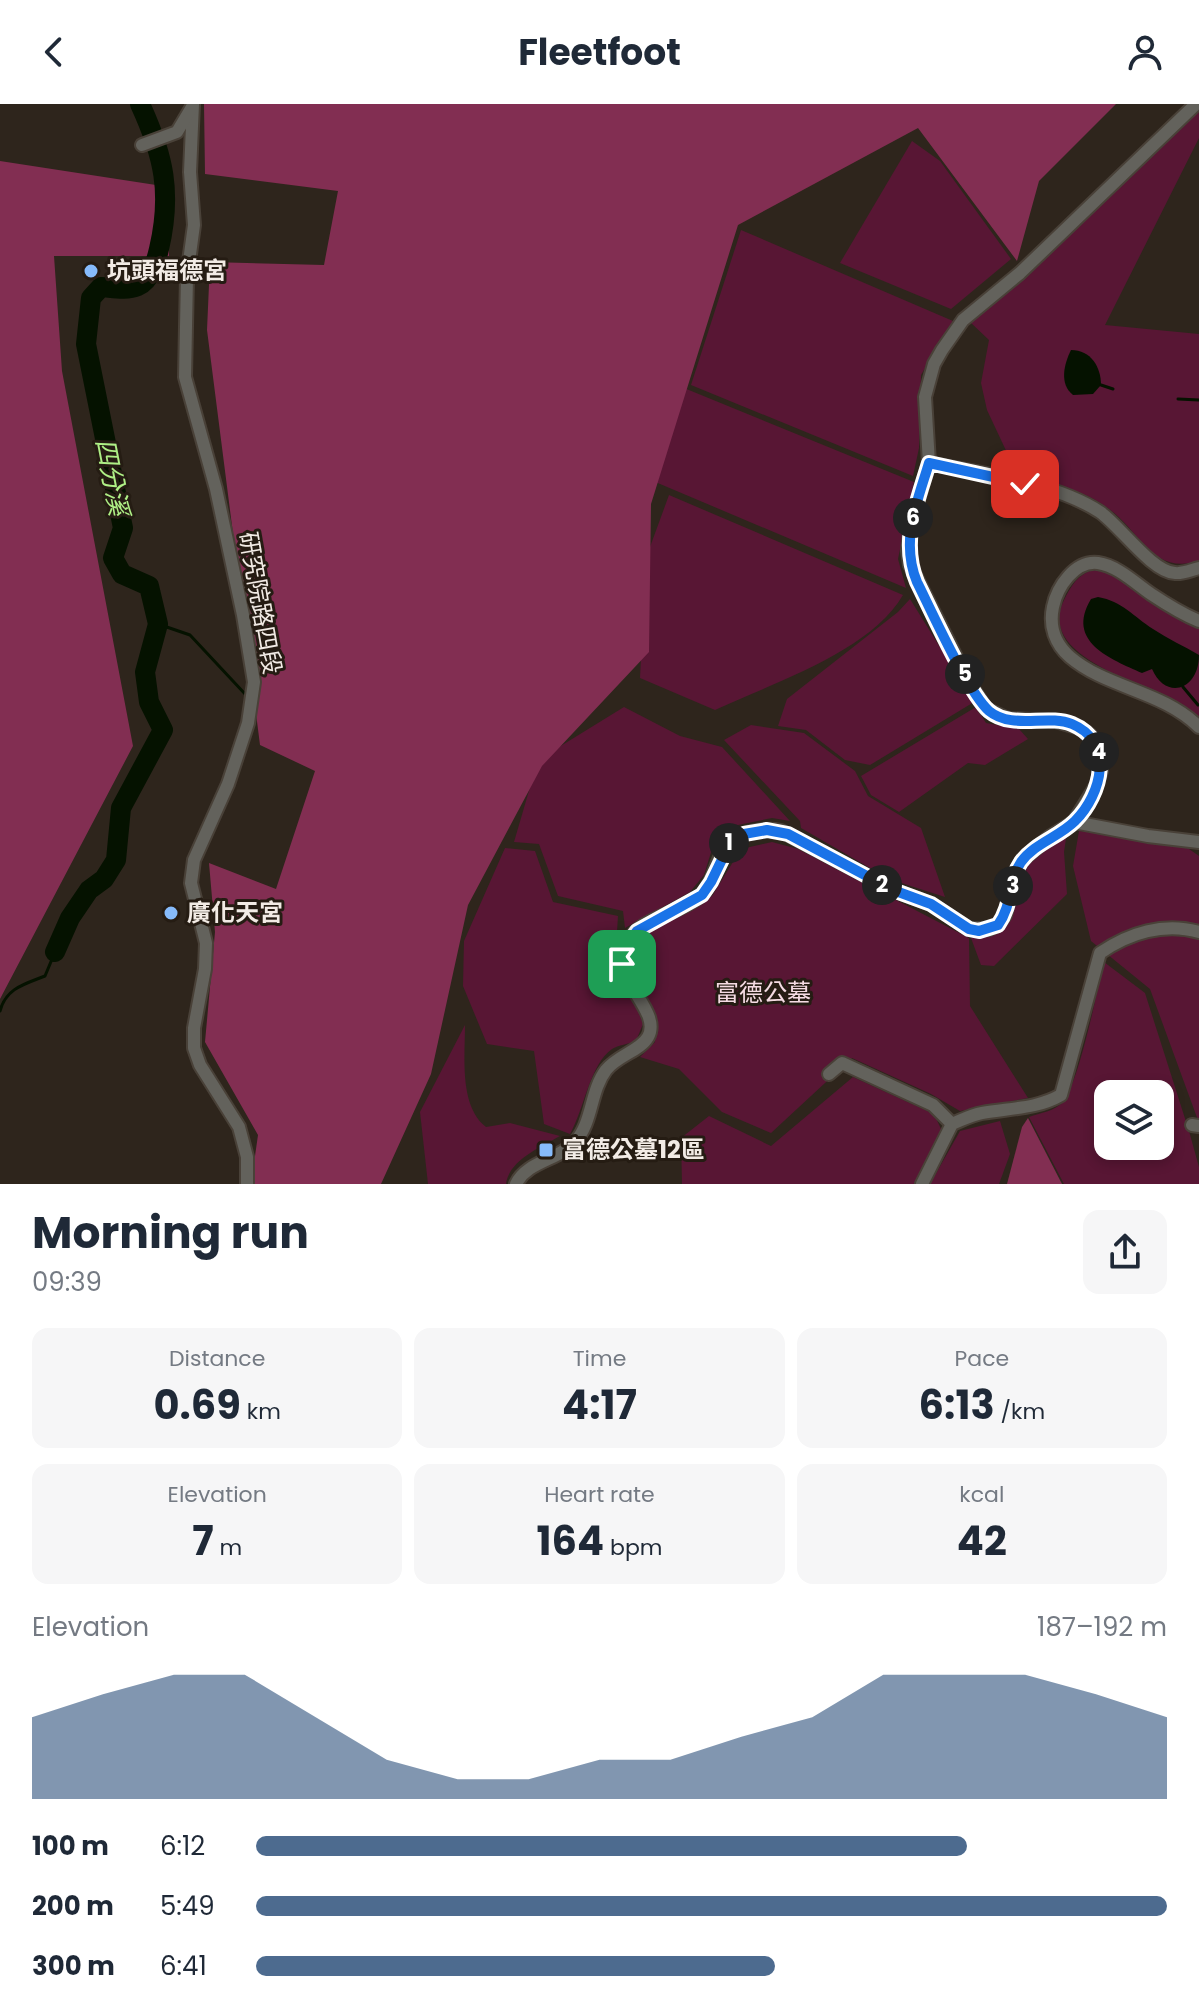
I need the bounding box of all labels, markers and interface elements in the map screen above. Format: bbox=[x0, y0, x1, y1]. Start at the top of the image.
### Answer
text: Fleetfoot bbox=[518, 27, 681, 78]
icon: back bbox=[32, 30, 76, 74]
icon: person bbox=[1123, 30, 1167, 74]
place label: 坑頭福德宮 bbox=[107, 254, 227, 287]
marker: 坑頭福德宮 bbox=[82, 262, 100, 280]
water label: 四分溪 bbox=[87, 435, 138, 523]
pin bbox=[991, 450, 1059, 518]
icon: check bbox=[1003, 462, 1047, 506]
pin: 6 bbox=[893, 498, 933, 538]
text: 6 bbox=[906, 502, 920, 533]
street label: 研究院路四段 bbox=[232, 529, 289, 677]
pin: 5 bbox=[945, 654, 985, 694]
text: 5 bbox=[958, 658, 972, 689]
pin: 4 bbox=[1079, 732, 1119, 772]
text: 4 bbox=[1092, 736, 1106, 767]
pin: 1 bbox=[709, 823, 749, 863]
text: 1 bbox=[725, 827, 733, 858]
pin: 2 bbox=[862, 865, 902, 905]
pin: 3 bbox=[993, 866, 1033, 906]
text: 2 bbox=[876, 869, 888, 900]
text: 3 bbox=[1006, 870, 1020, 901]
place label: 廣化天宮 bbox=[187, 896, 283, 929]
marker: 廣化天宮 bbox=[162, 904, 180, 922]
pin bbox=[588, 930, 656, 998]
icon: arrive bbox=[600, 942, 644, 986]
park label: 富德公墓 bbox=[715, 976, 811, 1009]
map controls bbox=[1094, 1080, 1174, 1160]
button: layers bbox=[1094, 1080, 1174, 1160]
place label: 富德公墓12區 bbox=[562, 1133, 705, 1166]
marker: 富德公墓12區 bbox=[537, 1141, 555, 1159]
text: Morning run bbox=[32, 1202, 309, 1263]
button: share bbox=[1083, 1210, 1167, 1294]
text: 09:39 bbox=[32, 1264, 102, 1300]
text: Distance bbox=[169, 1343, 265, 1374]
text: Time bbox=[573, 1343, 626, 1374]
text: Pace bbox=[955, 1343, 1009, 1374]
text: 0.69 bbox=[154, 1377, 241, 1433]
text: 4:17 bbox=[562, 1377, 637, 1433]
text: 6:13 bbox=[919, 1377, 995, 1433]
text: km bbox=[241, 1396, 281, 1427]
text: /km bbox=[995, 1396, 1045, 1427]
text: Elevation bbox=[168, 1479, 267, 1510]
text: Heart rate bbox=[544, 1479, 655, 1510]
text: kcal bbox=[959, 1479, 1004, 1510]
text: 7 bbox=[192, 1513, 214, 1569]
text: 164 bbox=[537, 1513, 604, 1569]
text: 42 bbox=[957, 1513, 1007, 1569]
text: m bbox=[214, 1532, 242, 1563]
text: bpm bbox=[604, 1532, 662, 1563]
text: Elevation bbox=[32, 1609, 149, 1645]
text: 187–192 m bbox=[1037, 1609, 1167, 1645]
text: 100 m bbox=[32, 1828, 109, 1864]
text: 6:12 bbox=[160, 1828, 205, 1864]
text: 200 m bbox=[32, 1888, 114, 1924]
text: 5:49 bbox=[160, 1888, 215, 1924]
text: 300 m bbox=[32, 1948, 115, 1984]
text: 6:41 bbox=[160, 1948, 207, 1984]

